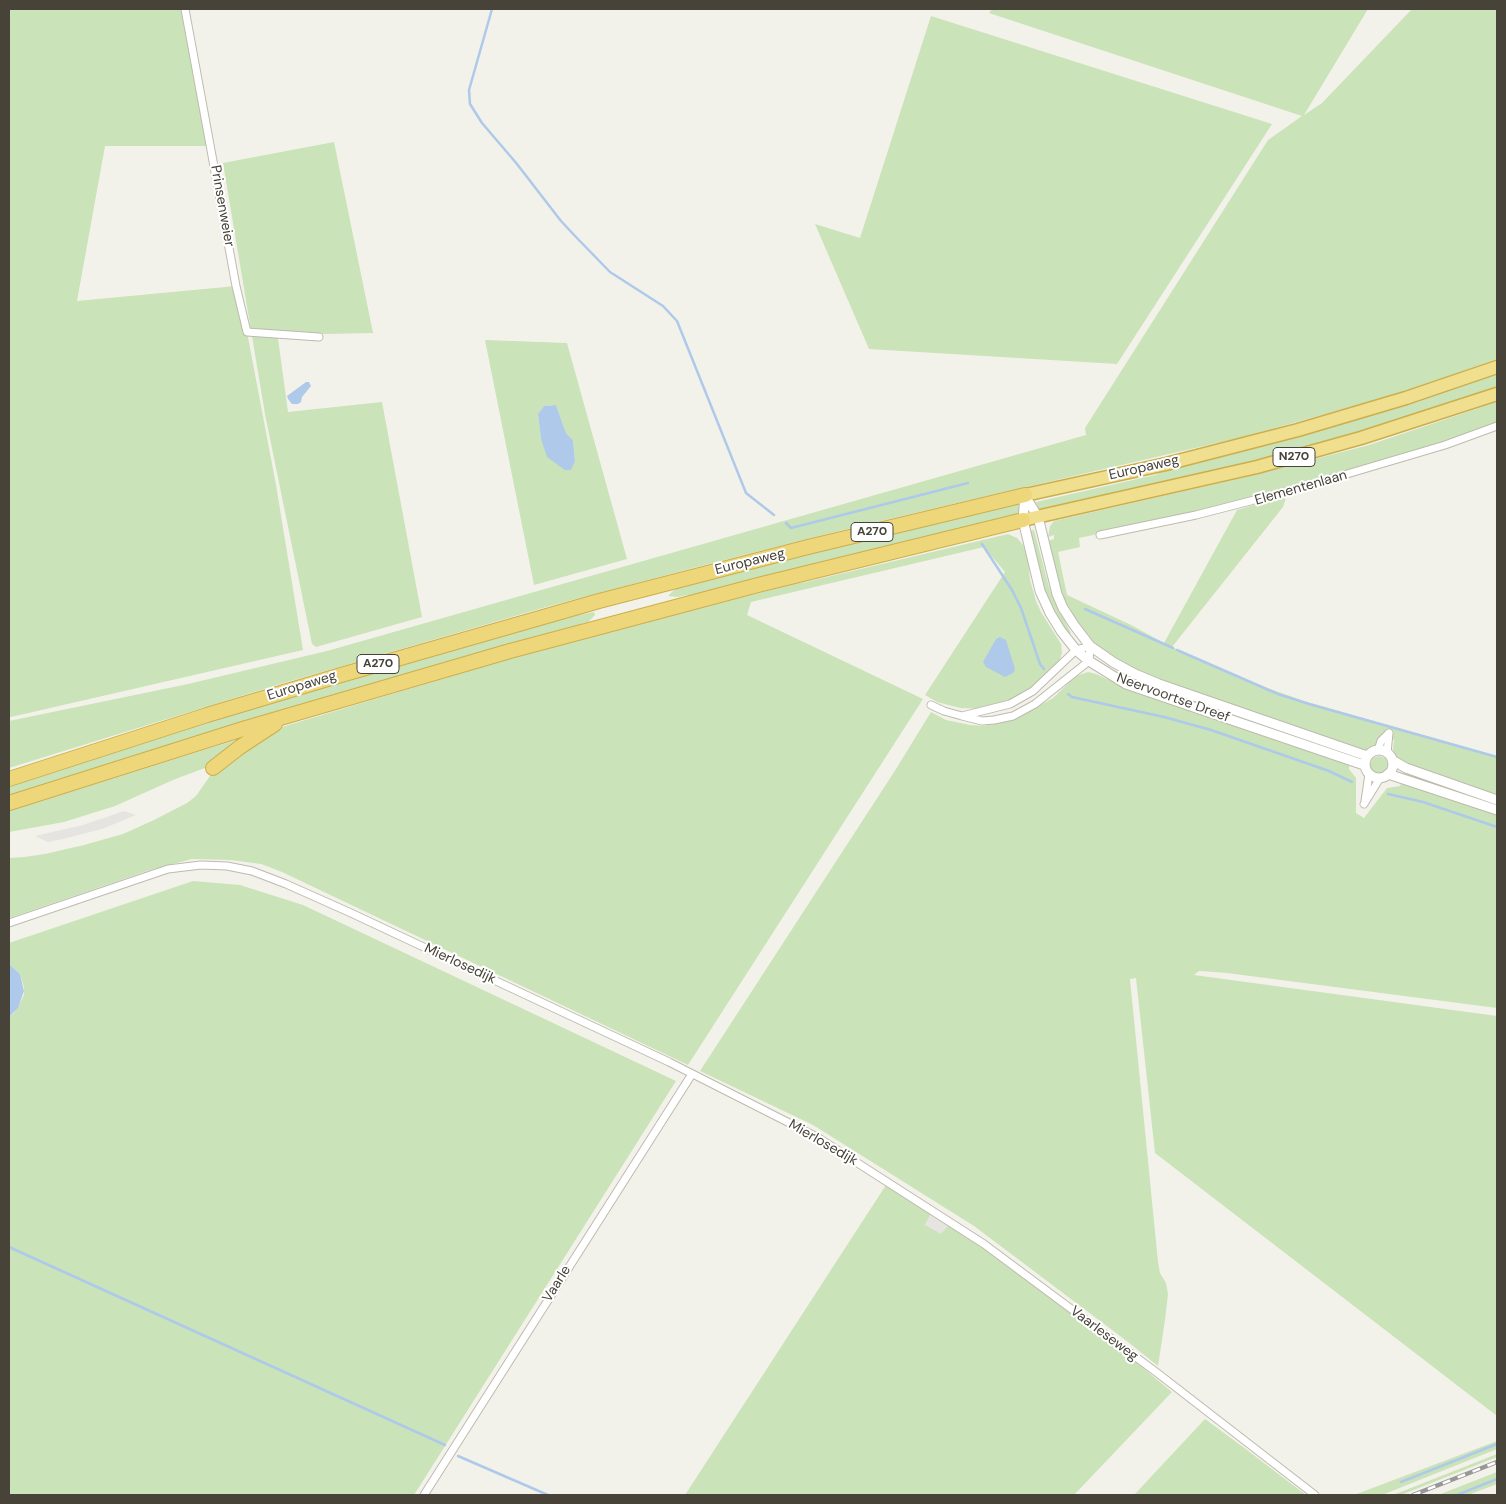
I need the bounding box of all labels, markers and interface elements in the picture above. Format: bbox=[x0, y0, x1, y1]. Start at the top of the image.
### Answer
street label: Prinsenweier bbox=[207, 164, 237, 248]
road number: N270 bbox=[1273, 448, 1315, 467]
street label: Europaweg bbox=[1107, 452, 1181, 484]
street label: Elementenlaan bbox=[1253, 467, 1349, 509]
road number: A270 bbox=[851, 522, 893, 542]
street label: Europaweg bbox=[713, 545, 787, 579]
road number: A270 bbox=[357, 654, 399, 674]
street label: Europaweg bbox=[265, 668, 339, 704]
street label: Neervoortse Dreef bbox=[1114, 670, 1232, 726]
street label: Mierlosedijk bbox=[421, 940, 499, 988]
street label: Mierlosedijk bbox=[785, 1116, 861, 1170]
street label: Vaarle bbox=[539, 1263, 575, 1305]
street label: Vaarleseweg bbox=[1067, 1303, 1141, 1365]

